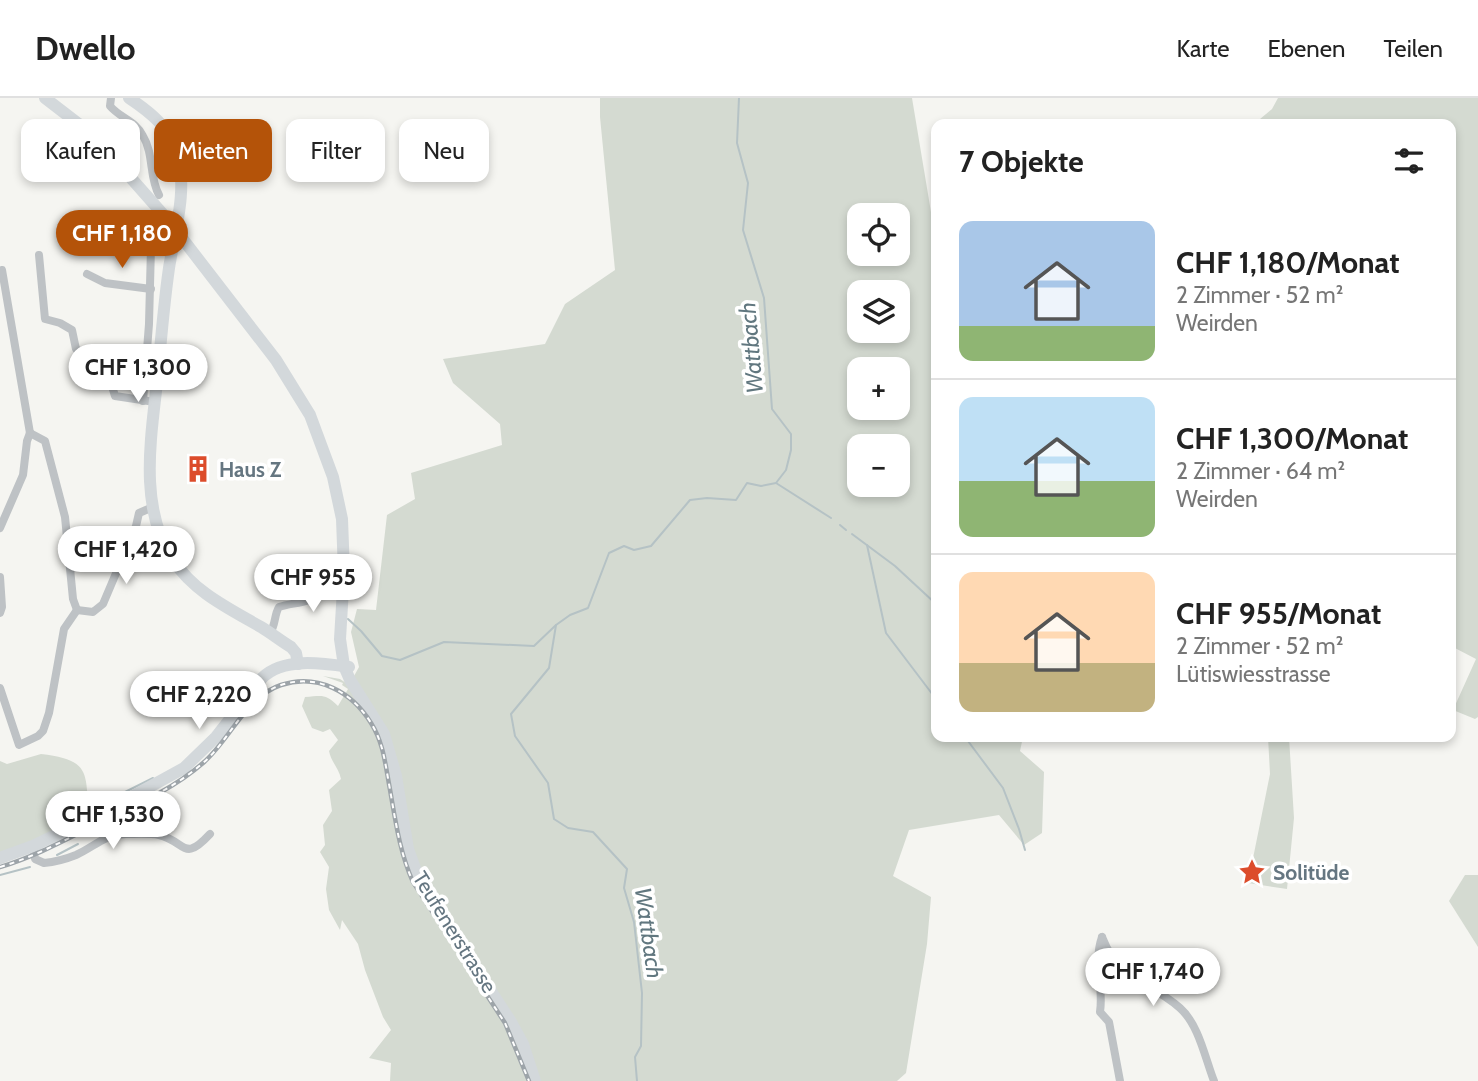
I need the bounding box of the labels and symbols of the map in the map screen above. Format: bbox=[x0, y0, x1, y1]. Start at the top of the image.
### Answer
pin: CHF 1,180 bbox=[42, 211, 202, 270]
water label: Wattbach bbox=[733, 301, 769, 395]
pin: CHF 1,300 bbox=[58, 344, 218, 404]
building icon: Haus Z bbox=[183, 454, 213, 484]
place label: Haus Z bbox=[219, 457, 282, 482]
pin: CHF 1,420 bbox=[46, 526, 206, 586]
pin: CHF 955 bbox=[248, 554, 378, 614]
pin: CHF 2,220 bbox=[119, 672, 279, 731]
pin: CHF 1,530 bbox=[33, 792, 193, 851]
place icon: Solitüde bbox=[1237, 857, 1267, 887]
place label: Solitüde bbox=[1273, 860, 1350, 885]
street label: Teufenerstrasse bbox=[408, 867, 502, 998]
water label: Wattbach bbox=[629, 886, 669, 980]
pin: CHF 1,740 bbox=[1073, 948, 1233, 1008]

